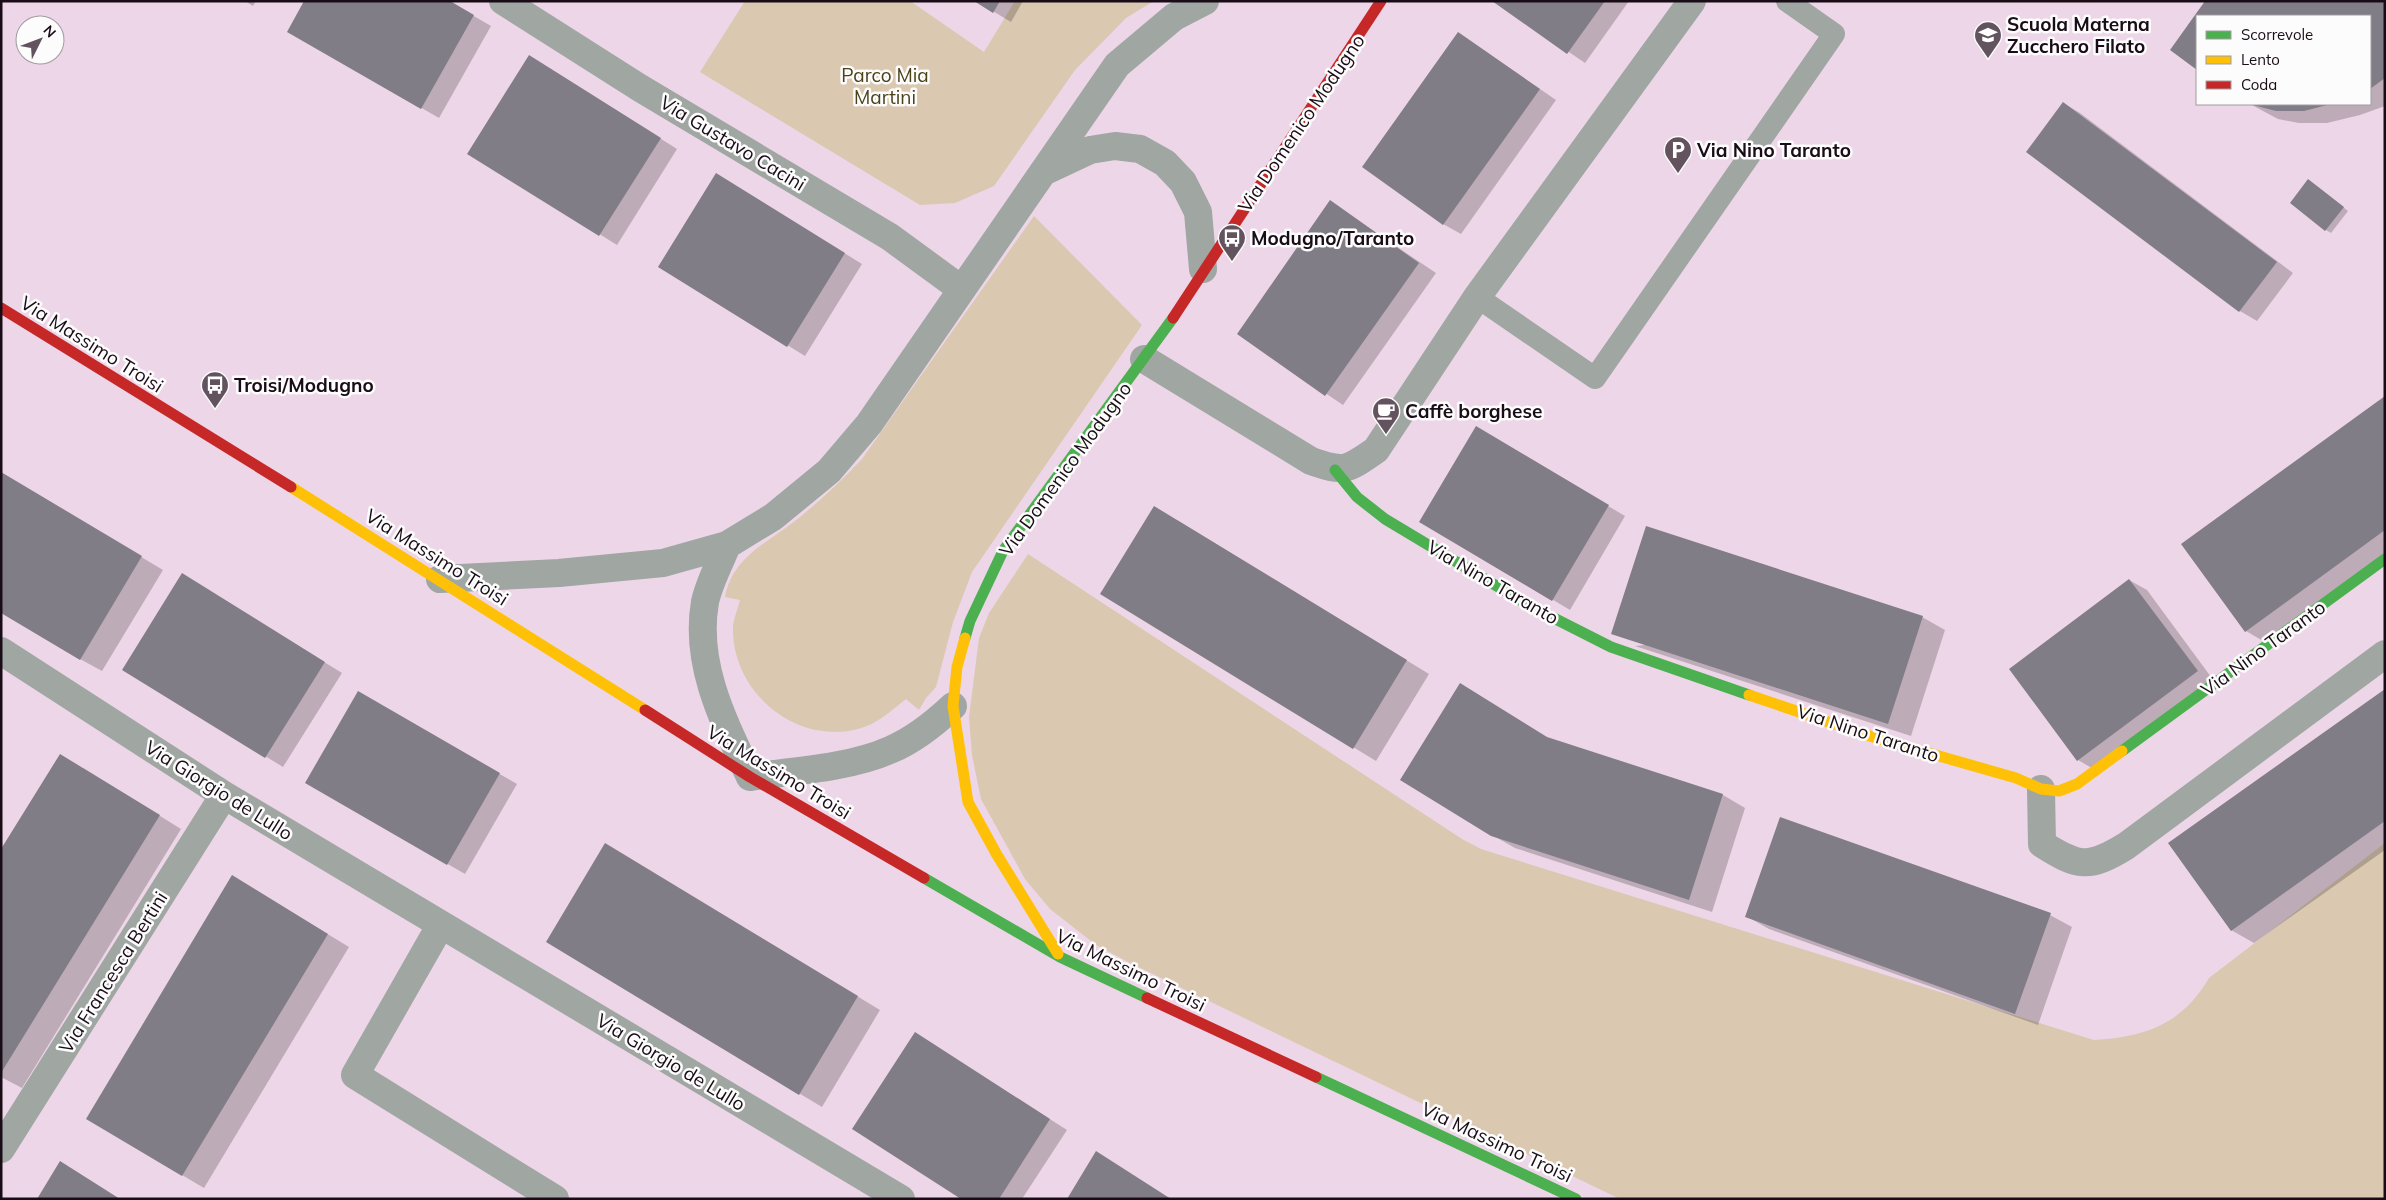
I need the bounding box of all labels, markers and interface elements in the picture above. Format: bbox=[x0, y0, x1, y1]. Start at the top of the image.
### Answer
place label: Scuola Materna Zucchero Filato bbox=[2007, 12, 2150, 58]
north arrow bbox=[15, 15, 65, 65]
legend bbox=[2196, 15, 2371, 105]
school or university icon: Scuola Materna Zucchero Filato bbox=[1973, 20, 2003, 59]
text: N bbox=[39, 21, 60, 41]
text: Scorrevole bbox=[2241, 25, 2313, 44]
street label: Via Domenico Modugno bbox=[1232, 29, 1370, 217]
text: Lento bbox=[2241, 50, 2280, 69]
park label: Parco Mia Martini bbox=[841, 63, 929, 109]
text: Coda bbox=[2241, 75, 2277, 94]
street label: Via Gustavo Cacini bbox=[656, 90, 810, 196]
parking icon: Via Nino Taranto bbox=[1663, 135, 1693, 174]
place label: Via Nino Taranto bbox=[1696, 138, 1851, 162]
bus stop icon: Modugno/Taranto bbox=[1217, 223, 1247, 262]
place label: Modugno/Taranto bbox=[1251, 226, 1414, 250]
street label: Via Massimo Troisi bbox=[16, 290, 168, 398]
bus stop icon: Troisi/Modugno bbox=[200, 370, 230, 409]
place label: Troisi/Modugno bbox=[234, 373, 374, 397]
street label: Via Domenico Modugno bbox=[994, 377, 1136, 561]
cafe icon: Caffè borghese bbox=[1371, 396, 1401, 435]
place label: Caffè borghese bbox=[1405, 399, 1542, 423]
street label: Via Massimo Troisi bbox=[361, 503, 513, 611]
street label: Via Nino Taranto bbox=[1423, 535, 1563, 629]
street label: Via Nino Taranto bbox=[2196, 595, 2330, 701]
street label: Via Nino Taranto bbox=[1794, 699, 1942, 767]
street label: Via Massimo Troisi bbox=[703, 720, 855, 824]
street label: Via Giorgio de Lullo bbox=[141, 735, 297, 845]
street label: Via Francesca Bertini bbox=[54, 887, 172, 1057]
street label: Via Massimo Troisi bbox=[1052, 923, 1210, 1017]
street label: Via Giorgio de Lullo bbox=[592, 1008, 750, 1116]
street label: Via Massimo Troisi bbox=[1418, 1097, 1576, 1187]

